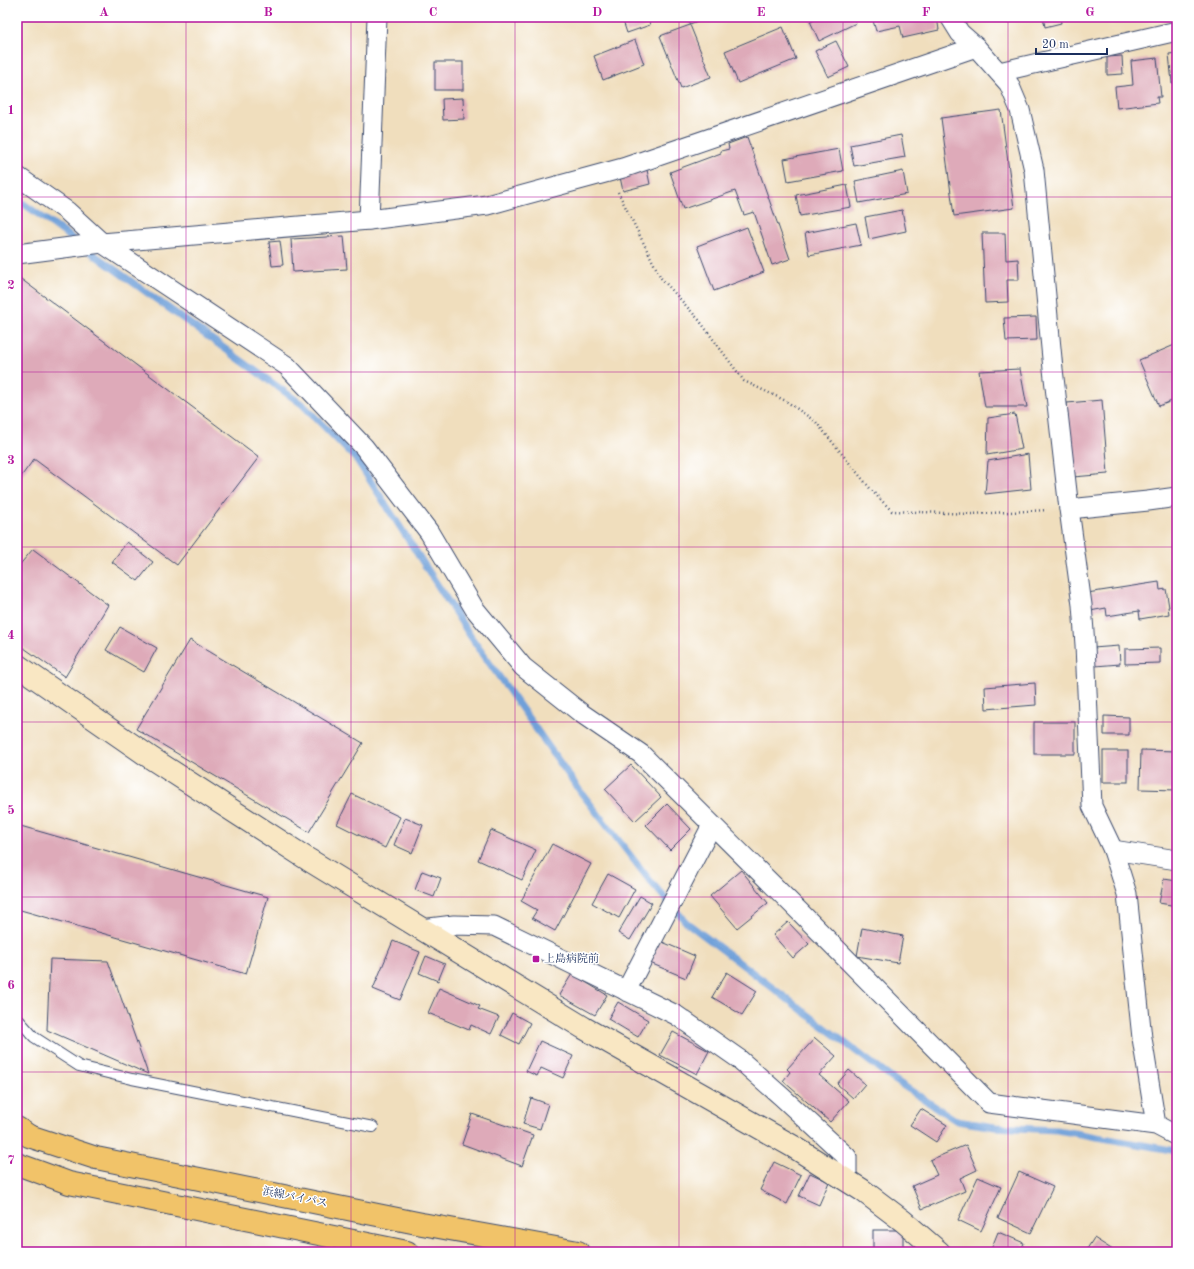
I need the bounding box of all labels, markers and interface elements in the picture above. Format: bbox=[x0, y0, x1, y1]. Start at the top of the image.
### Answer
text: A bbox=[99, 6, 109, 19]
text: B bbox=[263, 6, 273, 19]
text: C bbox=[429, 6, 437, 19]
text: D bbox=[592, 6, 602, 19]
text: E bbox=[757, 6, 766, 19]
text: F bbox=[922, 6, 931, 19]
text: G bbox=[1085, 6, 1095, 19]
scale bar bbox=[1036, 30, 1107, 56]
text: 20 m bbox=[1042, 39, 1069, 51]
text: 1 bbox=[7, 104, 15, 117]
text: 2 bbox=[7, 279, 15, 292]
text: 3 bbox=[7, 454, 15, 467]
text: 4 bbox=[7, 629, 15, 642]
text: 5 bbox=[7, 804, 15, 817]
place label: 上島病院前 bbox=[544, 952, 599, 965]
marker: 上島病院前 bbox=[531, 954, 541, 964]
text: 6 bbox=[7, 979, 15, 992]
text: 7 bbox=[7, 1154, 15, 1167]
street label: 浜線バイパス bbox=[262, 1184, 329, 1210]

